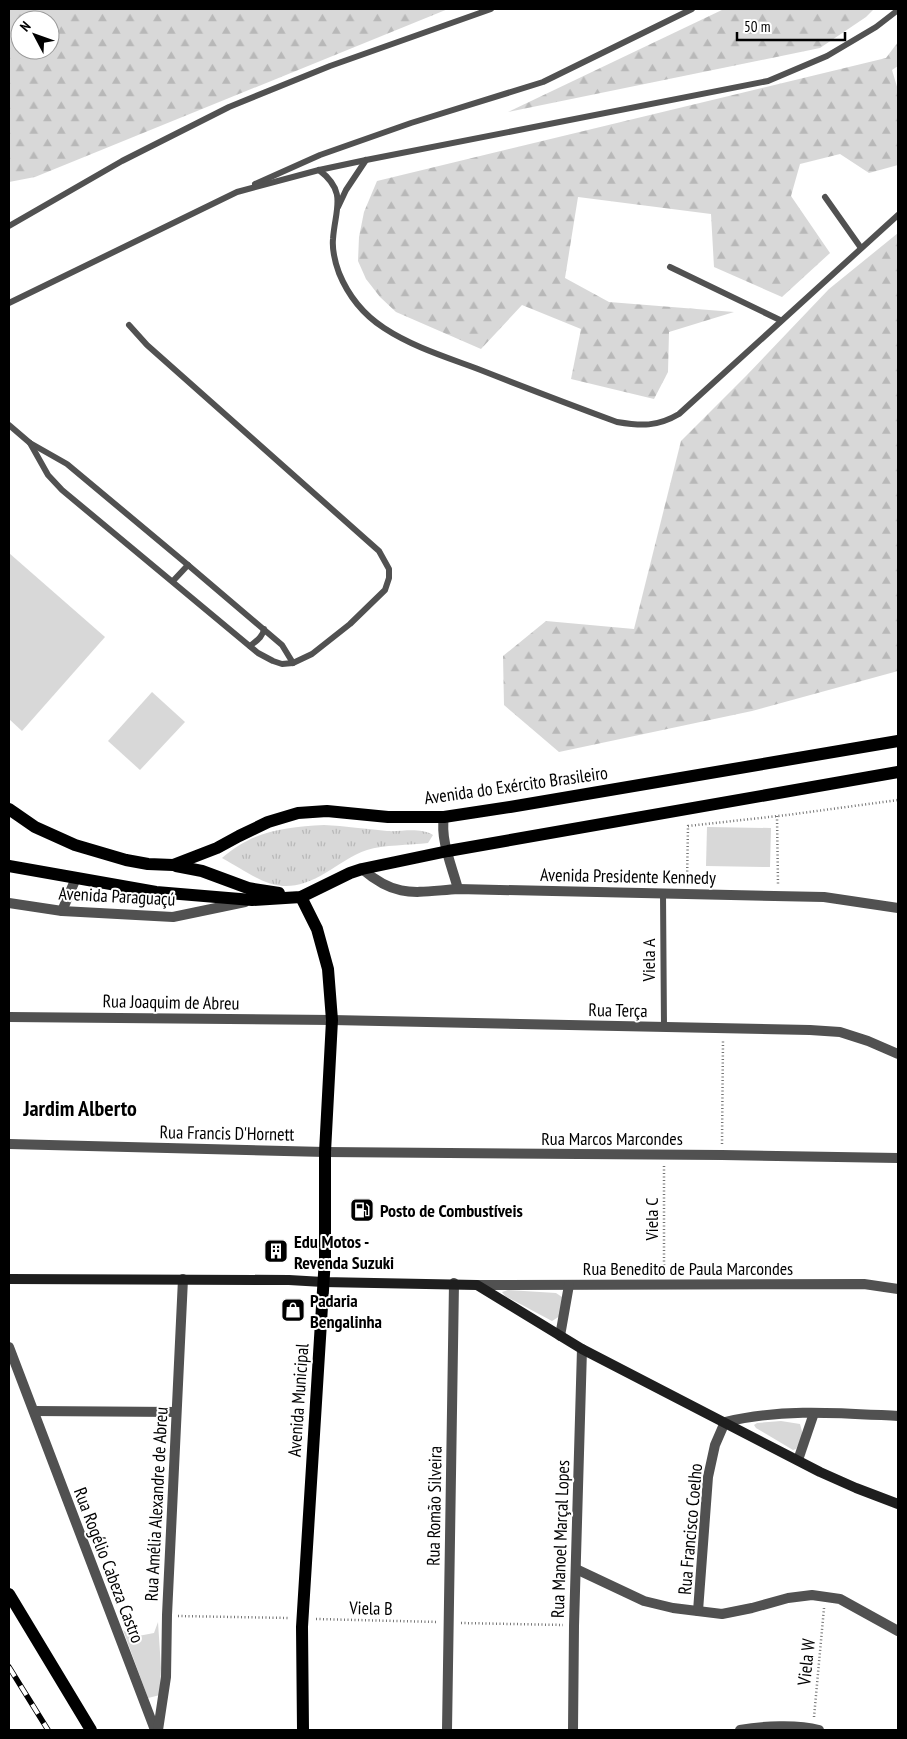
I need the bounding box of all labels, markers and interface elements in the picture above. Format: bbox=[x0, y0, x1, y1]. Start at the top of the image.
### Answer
north arrow bbox=[10, 10, 60, 60]
scale bar bbox=[737, 10, 844, 42]
text: 50 m bbox=[744, 17, 770, 36]
text: N bbox=[16, 18, 34, 35]
street label: Avenida do Exército Brasileiro bbox=[423, 761, 609, 809]
street label: Avenida Presidente Kennedy bbox=[540, 863, 716, 889]
street label: Avenida Paraguaçú bbox=[58, 881, 176, 911]
street label: Viela A bbox=[637, 938, 660, 982]
street label: Rua Joaquim de Abreu bbox=[102, 989, 240, 1015]
street label: Rua Terça bbox=[588, 998, 648, 1022]
district label: Jardim Alberto bbox=[22, 1094, 137, 1122]
street label: Rua Francis D'Hornett bbox=[159, 1120, 295, 1146]
street label: Rua Marcos Marcondes bbox=[541, 1127, 683, 1150]
fuel station icon: Posto de Combustíveis bbox=[349, 1197, 375, 1223]
street label: Viela C bbox=[640, 1197, 663, 1242]
place label: Posto de Combustíveis bbox=[380, 1199, 523, 1222]
place label: Edu Motos - Revenda Suzuki bbox=[294, 1230, 394, 1274]
building icon: Edu Motos - Revenda Suzuki bbox=[263, 1238, 289, 1264]
street label: Rua Benedito de Paula Marcondes bbox=[583, 1257, 793, 1280]
place label: Padaria Bengalinha bbox=[310, 1289, 382, 1333]
shop icon: Padaria Bengalinha bbox=[280, 1297, 306, 1323]
street label: Avenida Municipal bbox=[283, 1342, 313, 1457]
street label: Rua Amélia Alexandre de Abreu bbox=[139, 1406, 173, 1602]
street label: Rua Romão Silveira bbox=[421, 1446, 447, 1566]
street label: Rua Manoel Marçal Lopes bbox=[546, 1460, 574, 1618]
street label: Rua Francisco Coelho bbox=[673, 1462, 707, 1596]
street label: Rua Rogélio Cabeza Castro bbox=[69, 1484, 149, 1646]
street label: Viela B bbox=[348, 1596, 393, 1620]
street label: Viela W bbox=[792, 1638, 820, 1687]

